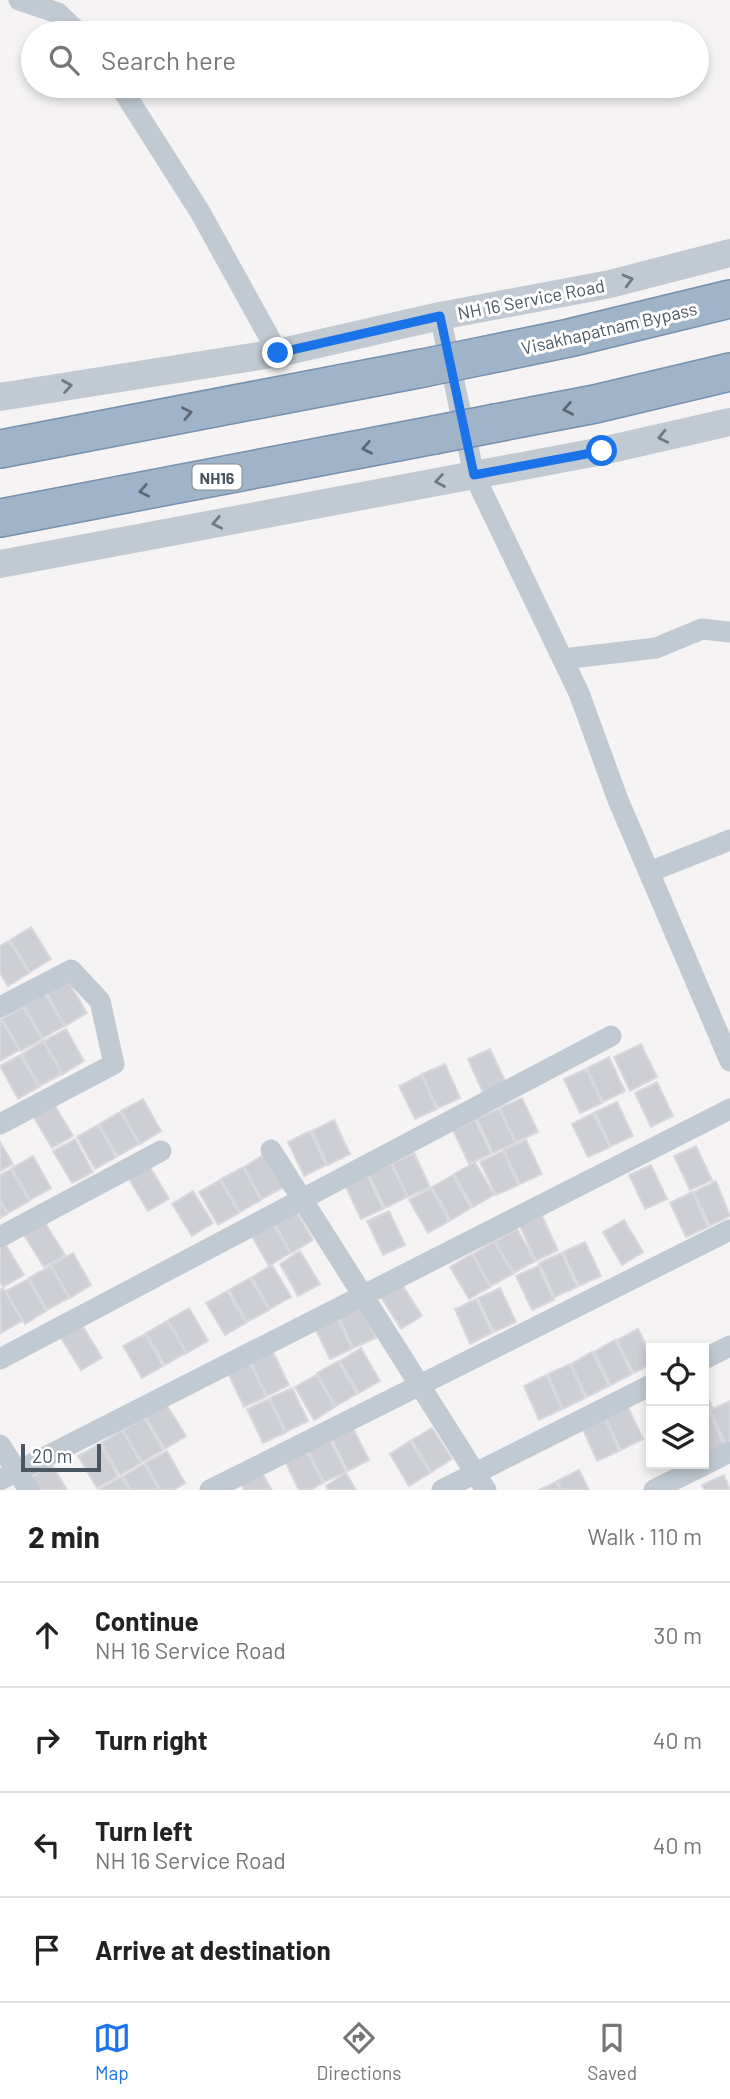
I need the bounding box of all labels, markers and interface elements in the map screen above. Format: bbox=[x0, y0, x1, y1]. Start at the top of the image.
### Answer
search box bbox=[21, 21, 709, 98]
icon: search bbox=[45, 41, 83, 79]
text: Search here bbox=[101, 44, 236, 75]
one-way arrow bbox=[621, 273, 633, 288]
street label: NH 16 Service Road bbox=[456, 274, 606, 324]
street label: Visakhapatnam Bypass bbox=[519, 297, 699, 359]
route end bbox=[262, 337, 293, 368]
one-way arrow bbox=[61, 379, 73, 394]
one-way arrow bbox=[562, 401, 574, 416]
one-way arrow bbox=[181, 406, 193, 421]
one-way arrow bbox=[657, 429, 669, 443]
route start bbox=[586, 435, 617, 466]
one-way arrow bbox=[361, 440, 373, 455]
road number: NH16 bbox=[192, 464, 242, 490]
one-way arrow bbox=[434, 473, 446, 488]
one-way arrow bbox=[138, 482, 150, 497]
one-way arrow bbox=[211, 515, 223, 530]
map controls bbox=[646, 1343, 709, 1469]
button: locate bbox=[646, 1343, 709, 1406]
button: layers bbox=[646, 1406, 709, 1469]
scale bar bbox=[21, 1441, 102, 1473]
text: 20 m bbox=[32, 1444, 72, 1467]
text: 2 min bbox=[28, 1518, 100, 1554]
text: Walk · 110 m bbox=[588, 1522, 702, 1550]
text: Continue bbox=[95, 1605, 199, 1636]
icon: ahead bbox=[28, 1616, 66, 1654]
text: 30 m bbox=[654, 1621, 702, 1649]
text: NH 16 Service Road bbox=[95, 1636, 286, 1664]
icon: right bbox=[28, 1721, 66, 1759]
text: Turn right bbox=[95, 1724, 208, 1755]
text: 40 m bbox=[653, 1726, 702, 1754]
text: Turn left bbox=[95, 1815, 193, 1846]
icon: left bbox=[28, 1826, 66, 1864]
text: 40 m bbox=[653, 1831, 702, 1859]
text: NH 16 Service Road bbox=[95, 1846, 286, 1874]
icon: arrive bbox=[28, 1931, 66, 1969]
text: Arrive at destination bbox=[95, 1934, 331, 1965]
tab: Map bbox=[93, 2019, 131, 2084]
tab: Directions bbox=[317, 2019, 402, 2084]
tab: Saved bbox=[587, 2019, 637, 2084]

